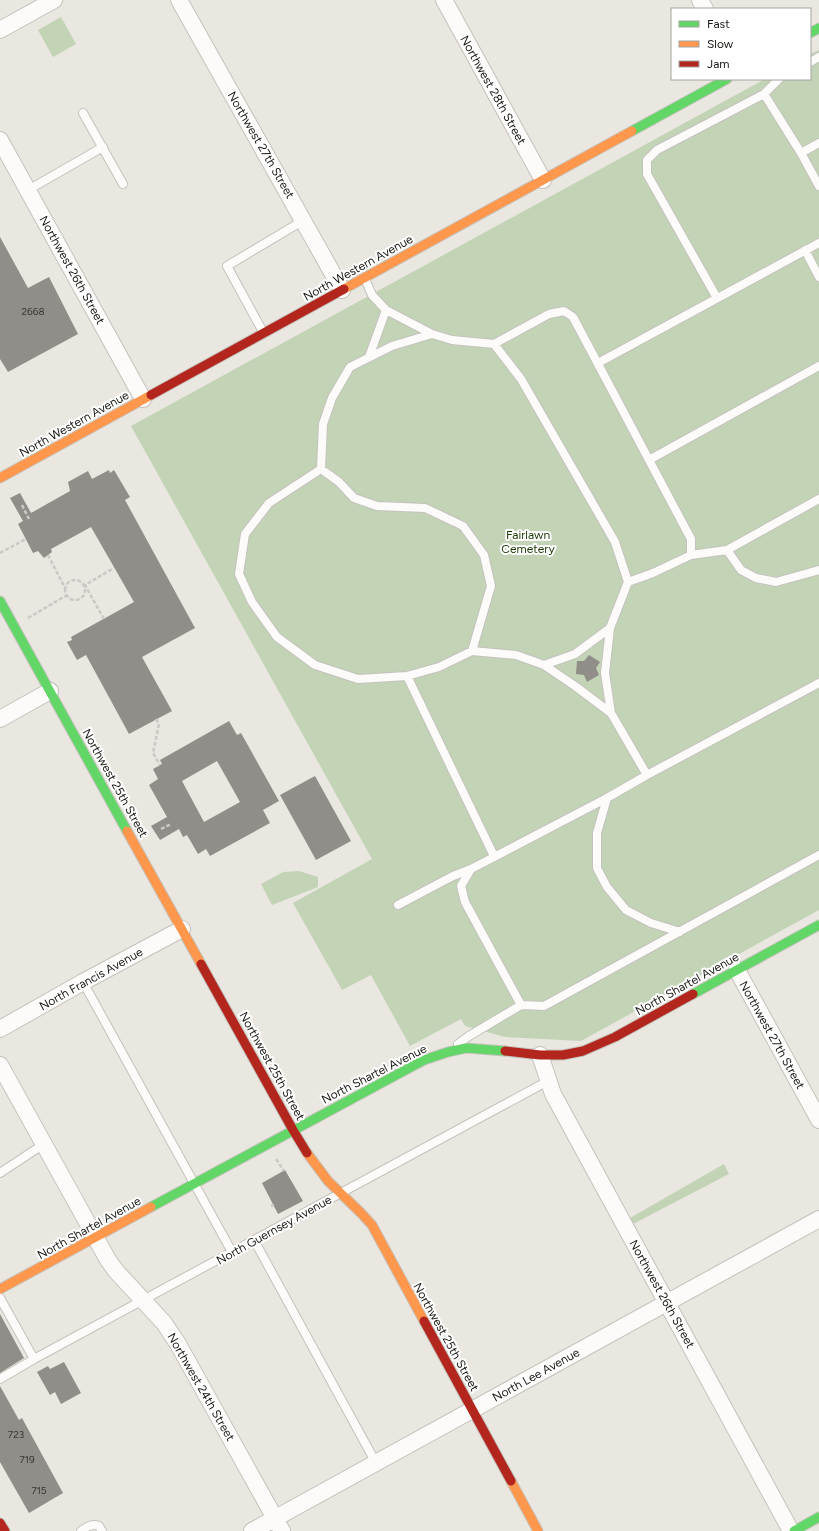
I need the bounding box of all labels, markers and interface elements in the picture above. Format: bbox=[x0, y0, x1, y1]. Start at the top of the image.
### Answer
legend bbox=[671, 8, 811, 80]
text: Fast bbox=[707, 17, 730, 31]
street label: Northwest 28th Street bbox=[457, 33, 529, 147]
text: Slow bbox=[707, 37, 734, 51]
text: Jam bbox=[707, 57, 730, 71]
street label: Northwest 27th Street bbox=[225, 89, 298, 201]
street label: Northwest 26th Street bbox=[36, 213, 108, 327]
street label: North Western Avenue bbox=[301, 232, 416, 304]
house number: 2668 bbox=[21, 305, 45, 318]
street label: North Western Avenue bbox=[17, 388, 132, 460]
park label: Fairlawn Cemetery bbox=[501, 528, 555, 556]
street label: Northwest 25th Street bbox=[79, 726, 151, 840]
street label: North Francis Avenue bbox=[37, 944, 146, 1013]
street label: North Shartel Avenue bbox=[633, 950, 742, 1018]
street label: Northwest 27th Street bbox=[736, 979, 808, 1092]
street label: Northwest 25th Street bbox=[236, 1009, 308, 1123]
street label: North Shartel Avenue bbox=[319, 1041, 429, 1107]
street label: North Guernsey Avenue bbox=[214, 1192, 334, 1268]
street label: North Shartel Avenue bbox=[35, 1194, 144, 1262]
street label: Northwest 26th Street bbox=[626, 1237, 698, 1351]
street label: Northwest 25th Street bbox=[410, 1280, 482, 1394]
street label: Northwest 24th Street bbox=[164, 1331, 238, 1444]
street label: North Lee Avenue bbox=[490, 1345, 582, 1405]
house number: 723 bbox=[8, 1428, 24, 1441]
house number: 719 bbox=[19, 1453, 35, 1466]
house number: 715 bbox=[31, 1484, 47, 1497]

